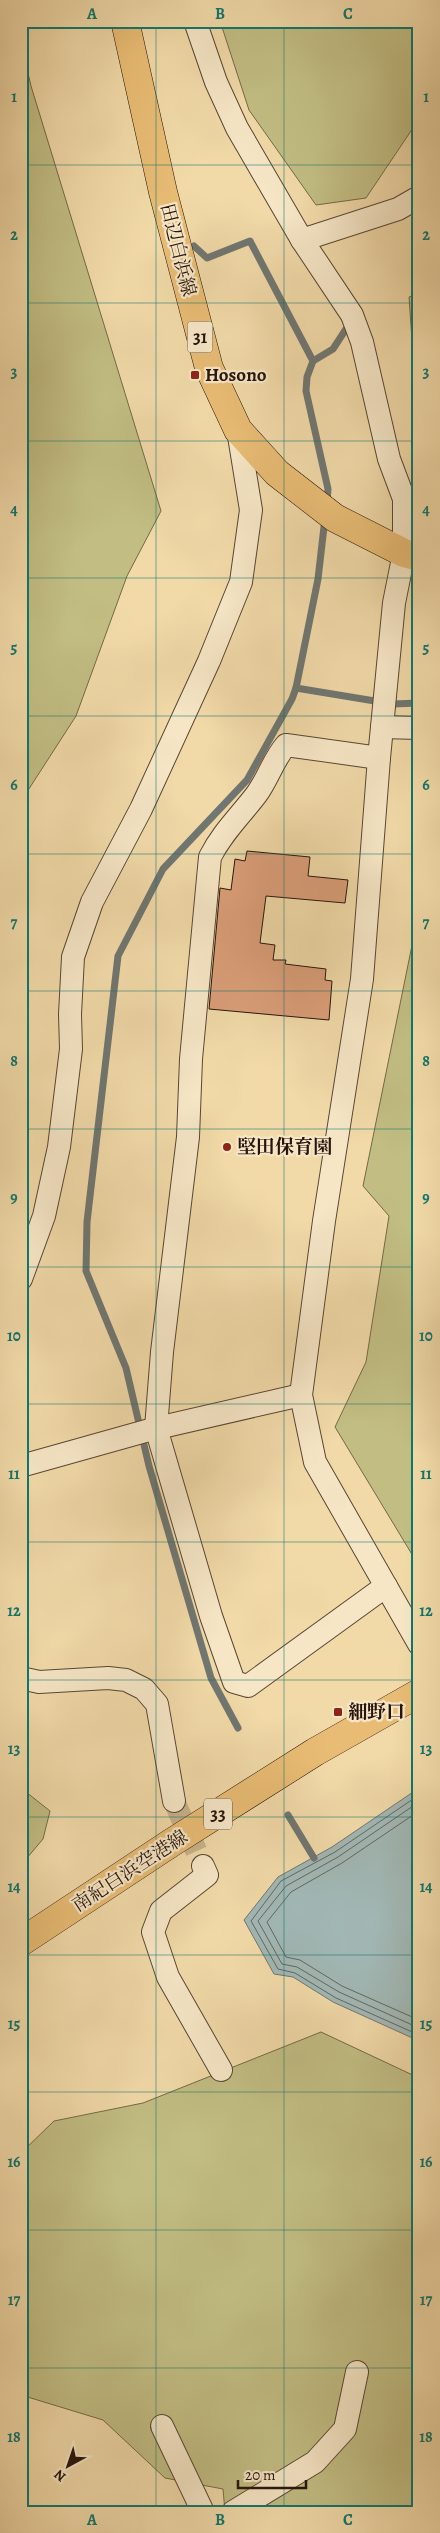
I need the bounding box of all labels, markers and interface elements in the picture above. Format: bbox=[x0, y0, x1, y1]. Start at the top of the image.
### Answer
text: A bbox=[86, 3, 98, 25]
text: B bbox=[215, 3, 225, 25]
text: C bbox=[343, 3, 353, 25]
text: 1 bbox=[11, 86, 17, 108]
text: 1 bbox=[423, 86, 429, 108]
street label: 田辺白浜線 bbox=[154, 201, 202, 299]
text: 2 bbox=[10, 224, 18, 246]
text: 2 bbox=[422, 224, 430, 246]
road number: 31 bbox=[188, 322, 212, 352]
text: 3 bbox=[11, 361, 18, 383]
text: 3 bbox=[423, 361, 430, 383]
place label: Hosono bbox=[205, 362, 267, 388]
marker: Hosono bbox=[189, 369, 201, 381]
text: 4 bbox=[10, 499, 18, 521]
text: 4 bbox=[422, 499, 430, 521]
text: 5 bbox=[11, 637, 18, 659]
text: 5 bbox=[423, 637, 430, 659]
text: 6 bbox=[10, 774, 18, 796]
text: 6 bbox=[422, 774, 430, 796]
text: 7 bbox=[11, 912, 18, 934]
text: 7 bbox=[423, 912, 430, 934]
text: 8 bbox=[10, 1050, 18, 1072]
text: 8 bbox=[422, 1050, 430, 1072]
place label: 堅田保育園 bbox=[237, 1134, 332, 1160]
marker: 堅田保育園 bbox=[221, 1141, 233, 1153]
text: 9 bbox=[10, 1187, 18, 1209]
text: 9 bbox=[422, 1187, 430, 1209]
text: 10 bbox=[7, 1325, 21, 1347]
text: 10 bbox=[419, 1325, 433, 1347]
text: 11 bbox=[8, 1463, 20, 1485]
text: 11 bbox=[420, 1463, 432, 1485]
text: 12 bbox=[7, 1600, 21, 1622]
text: 12 bbox=[419, 1600, 433, 1622]
place label: 細野口 bbox=[348, 1699, 405, 1725]
marker: 細野口 bbox=[332, 1706, 344, 1718]
text: 13 bbox=[8, 1738, 20, 1760]
text: 13 bbox=[420, 1738, 432, 1760]
road number: 33 bbox=[204, 1798, 232, 1830]
street label: 南紀白浜空港線 bbox=[67, 1824, 193, 1918]
text: 14 bbox=[7, 1876, 21, 1898]
text: 14 bbox=[419, 1876, 433, 1898]
text: 15 bbox=[8, 2013, 20, 2035]
text: 15 bbox=[420, 2013, 432, 2035]
text: 16 bbox=[7, 2151, 21, 2173]
text: 16 bbox=[419, 2151, 433, 2173]
text: 17 bbox=[8, 2289, 20, 2311]
text: 17 bbox=[420, 2289, 432, 2311]
text: 18 bbox=[7, 2426, 21, 2448]
text: 18 bbox=[419, 2426, 433, 2448]
north arrow bbox=[42, 2440, 92, 2490]
scale bar bbox=[238, 2458, 305, 2490]
text: N bbox=[50, 2465, 70, 2486]
text: 20 m bbox=[245, 2465, 276, 2485]
text: A bbox=[86, 2509, 98, 2531]
text: B bbox=[215, 2509, 225, 2531]
text: C bbox=[343, 2509, 353, 2531]

